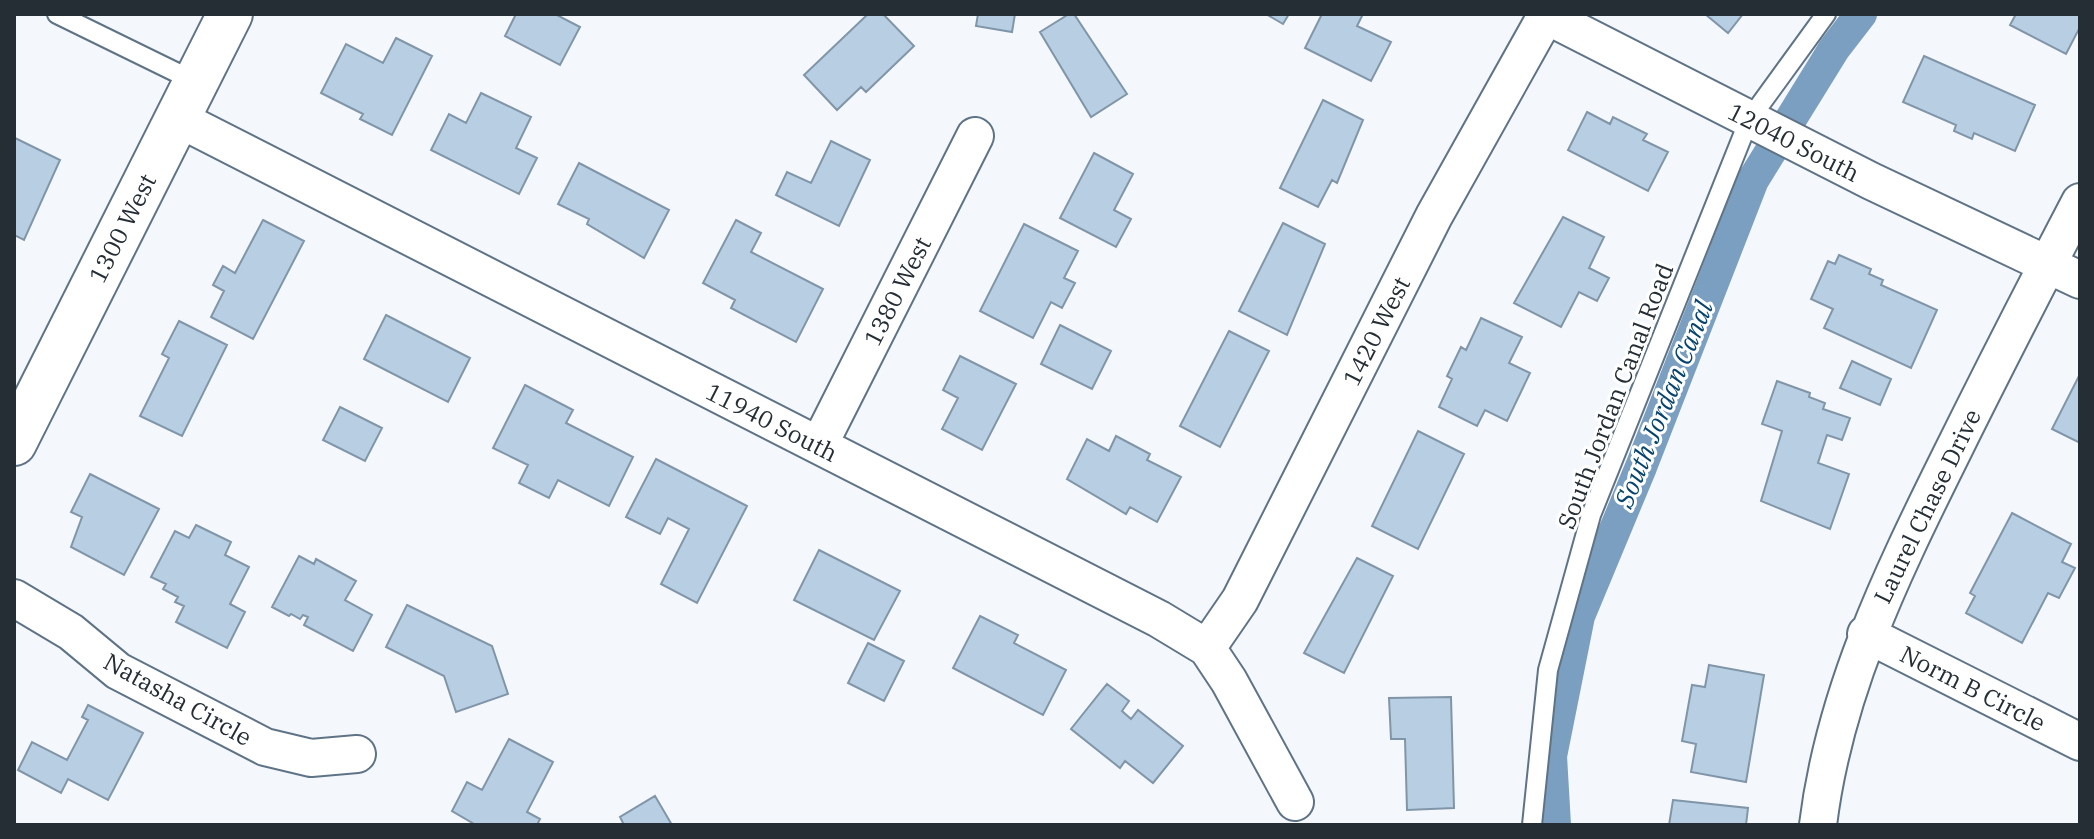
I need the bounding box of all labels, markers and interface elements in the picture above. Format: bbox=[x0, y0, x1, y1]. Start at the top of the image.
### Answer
street label: 12040 South bbox=[1723, 95, 1865, 189]
street label: 1300 West bbox=[81, 168, 163, 288]
street label: 1380 West bbox=[856, 231, 938, 351]
street label: South Jordan Canal Road bbox=[1551, 259, 1679, 533]
street label: 1420 West bbox=[1335, 271, 1417, 391]
water label: South Jordan Canal bbox=[1607, 296, 1719, 512]
street label: 11940 South bbox=[701, 375, 843, 469]
street label: Laurel Chase Drive bbox=[1866, 403, 1988, 609]
street label: Norm B Circle bbox=[1895, 638, 2051, 738]
street label: Natasha Circle bbox=[98, 645, 258, 753]

